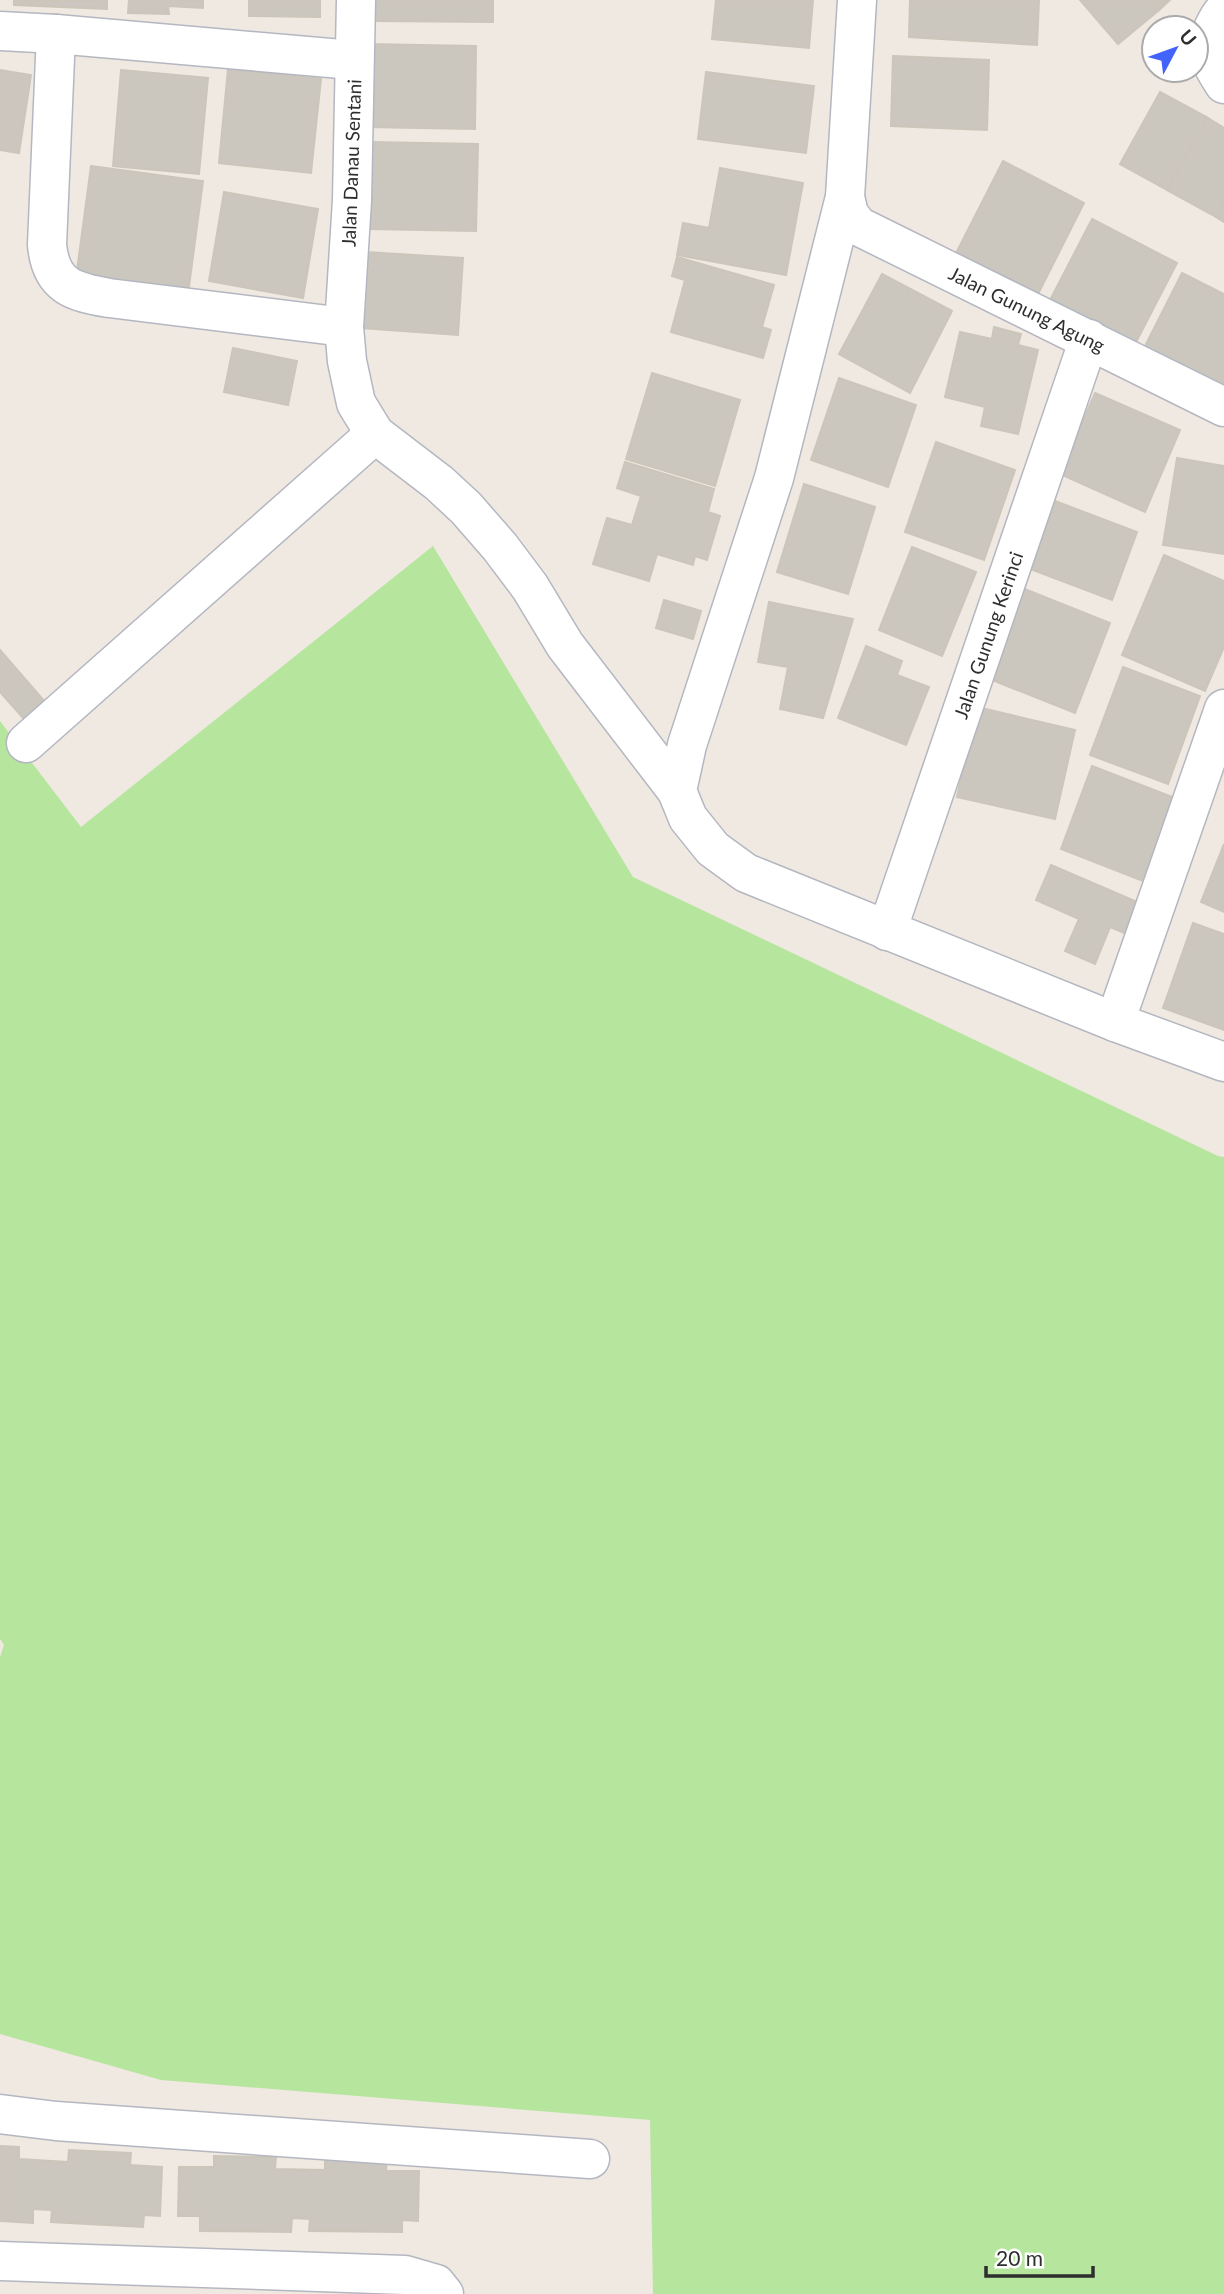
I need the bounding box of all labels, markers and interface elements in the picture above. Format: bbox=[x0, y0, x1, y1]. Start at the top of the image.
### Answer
north arrow bbox=[1140, 14, 1210, 84]
text: U bbox=[1175, 25, 1202, 50]
street label: Jalan Danau Sentani bbox=[337, 79, 365, 247]
street label: Jalan Gunung Agung bbox=[945, 261, 1109, 357]
street label: Jalan Gunung Kerinci bbox=[949, 549, 1027, 721]
scale bar bbox=[986, 2234, 1093, 2278]
text: 20 m bbox=[996, 2245, 1043, 2270]

